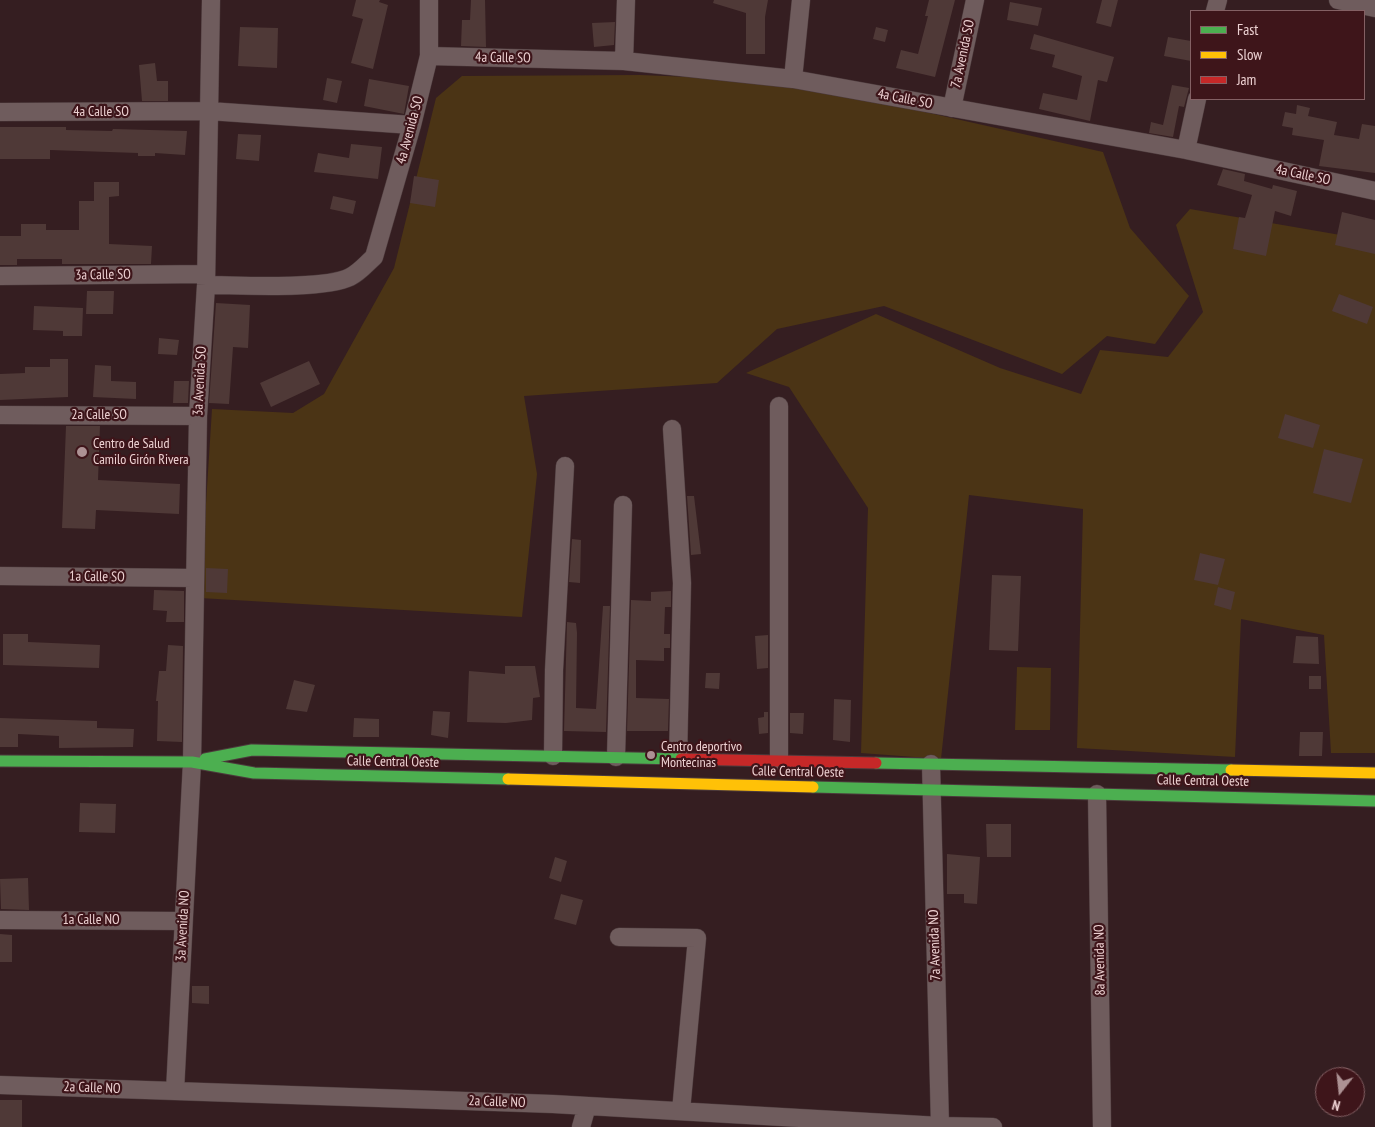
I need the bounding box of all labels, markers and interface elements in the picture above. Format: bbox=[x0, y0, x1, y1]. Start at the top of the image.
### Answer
legend bbox=[1190, 10, 1365, 100]
street label: 7a Avenida SO bbox=[948, 18, 978, 90]
text: Fast bbox=[1237, 20, 1258, 39]
text: Slow bbox=[1237, 45, 1262, 64]
street label: 4a Calle SO bbox=[475, 49, 531, 67]
text: Jam bbox=[1237, 70, 1256, 89]
street label: 4a Calle SO bbox=[876, 85, 934, 113]
street label: 4a Avenida SO bbox=[393, 94, 427, 166]
street label: 4a Calle SO bbox=[73, 104, 129, 120]
street label: 4a Calle SO bbox=[1274, 161, 1332, 189]
street label: 3a Calle SO bbox=[75, 266, 131, 284]
street label: 3a Avenida SO bbox=[190, 346, 210, 416]
street label: 2a Calle SO bbox=[71, 407, 127, 423]
place label: Centro de Salud Camilo Girón Rivera bbox=[93, 436, 189, 468]
marker: Centro de Salud Camilo Girón Rivera bbox=[75, 445, 89, 459]
street label: 1a Calle SO bbox=[69, 568, 125, 586]
place label: Centro deportivo Montecinas bbox=[661, 739, 742, 772]
marker: Centro deportivo Montecinas bbox=[645, 749, 657, 761]
street label: Calle Central Oeste bbox=[347, 753, 439, 771]
street label: Calle Central Oeste bbox=[752, 763, 844, 781]
street label: Calle Central Oeste bbox=[1157, 772, 1249, 790]
street label: 3a Avenida NO bbox=[173, 890, 193, 962]
street label: 7a Avenida NO bbox=[925, 909, 945, 981]
street label: 1a Calle NO bbox=[62, 912, 120, 928]
street label: 8a Avenida NO bbox=[1091, 924, 1109, 996]
north arrow bbox=[1315, 1067, 1365, 1117]
street label: 2a Calle NO bbox=[63, 1079, 121, 1097]
street label: 2a Calle NO bbox=[468, 1093, 526, 1111]
text: N bbox=[1330, 1096, 1342, 1115]

